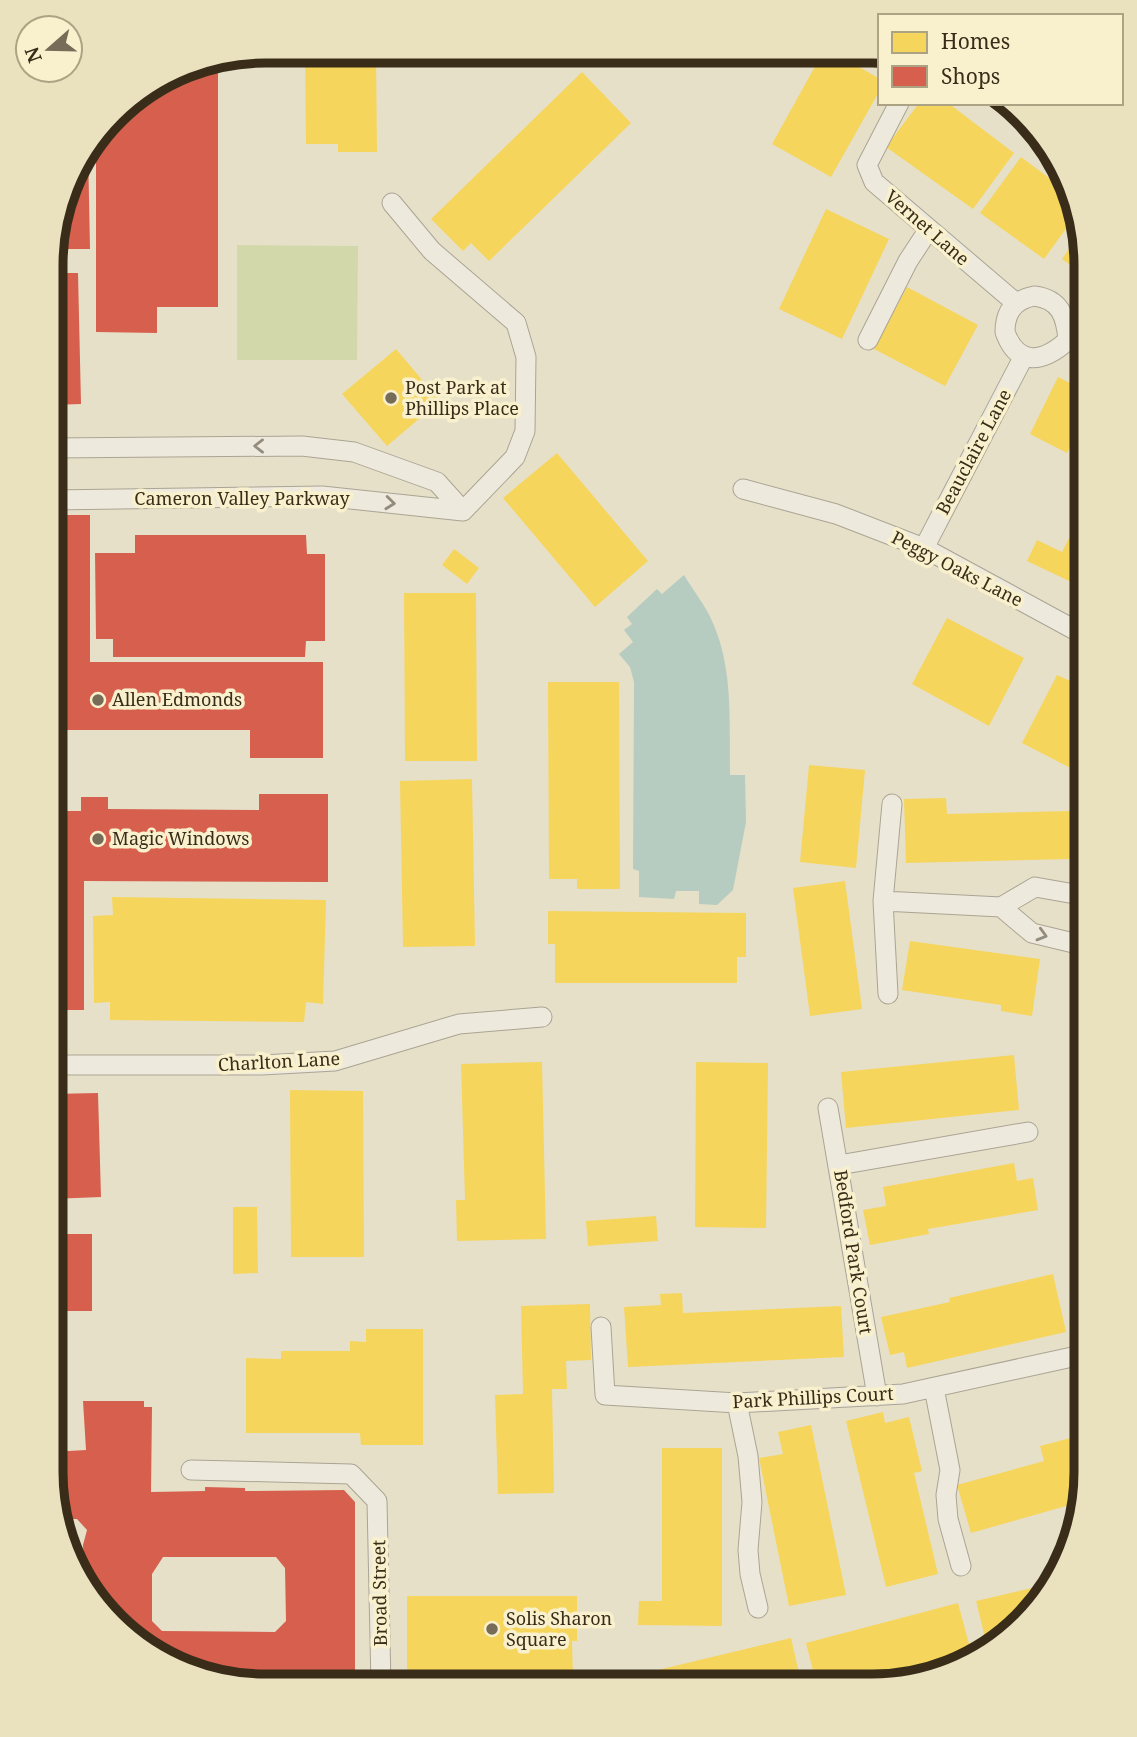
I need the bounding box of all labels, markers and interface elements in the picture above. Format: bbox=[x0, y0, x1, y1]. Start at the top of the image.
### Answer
north arrow bbox=[14, 14, 84, 84]
legend bbox=[878, 14, 1123, 105]
text: Homes bbox=[941, 27, 1010, 55]
text: N bbox=[18, 43, 48, 66]
text: Shops bbox=[941, 62, 1000, 90]
street label: Vernet Lane bbox=[881, 184, 975, 270]
place label: Post Park at Phillips Place bbox=[405, 375, 519, 420]
street label: Beauclaire Lane bbox=[930, 385, 1016, 518]
marker: Post Park at Phillips Place bbox=[383, 390, 399, 406]
one-way arrow bbox=[253, 438, 264, 454]
street label: Cameron Valley Parkway bbox=[134, 486, 350, 510]
one-way arrow bbox=[385, 495, 396, 510]
street label: Peggy Oaks Lane bbox=[888, 525, 1027, 612]
place label: Allen Edmonds bbox=[112, 687, 242, 711]
marker: Allen Edmonds bbox=[90, 692, 106, 708]
place label: Magic Windows bbox=[112, 826, 249, 850]
marker: Magic Windows bbox=[90, 831, 106, 847]
one-way arrow bbox=[1035, 927, 1047, 941]
street label: Charlton Lane bbox=[217, 1046, 341, 1076]
street label: Bedford Park Court bbox=[829, 1168, 879, 1336]
street label: Park Phillips Court bbox=[732, 1381, 894, 1413]
street label: Broad Street bbox=[366, 1539, 392, 1647]
place label: Solis Sharon Square bbox=[506, 1606, 613, 1651]
marker: Solis Sharon Square bbox=[484, 1621, 500, 1637]

